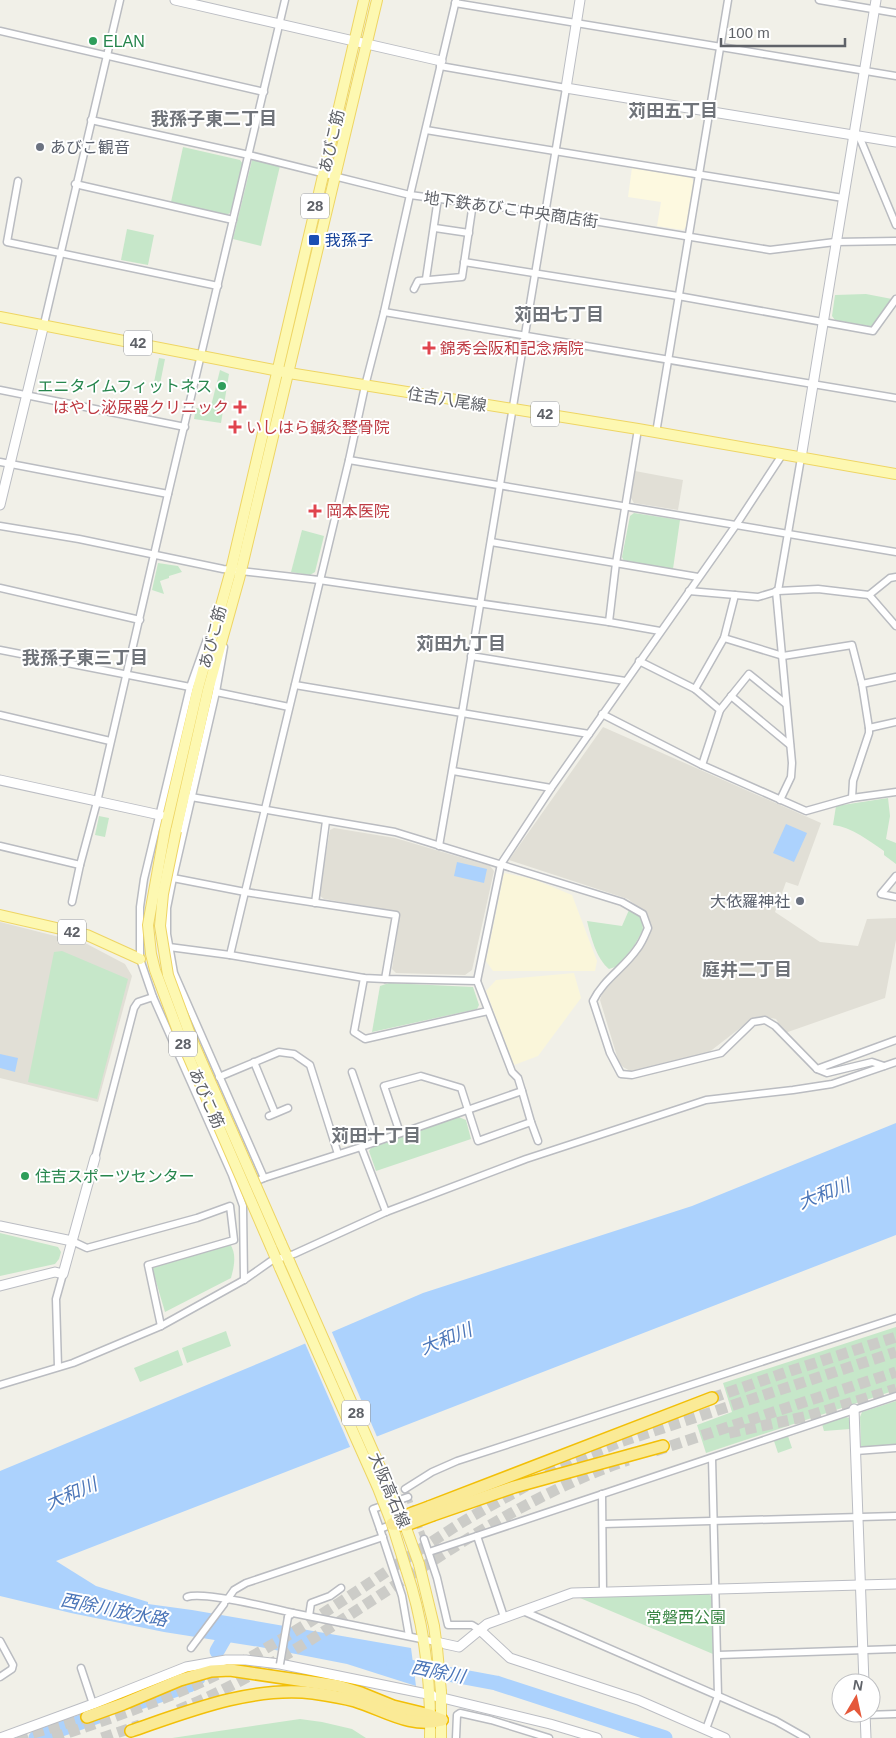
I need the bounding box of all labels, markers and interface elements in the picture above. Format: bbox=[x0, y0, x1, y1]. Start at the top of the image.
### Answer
scale bar bbox=[721, 15, 845, 47]
text: 100 m bbox=[728, 24, 770, 41]
place label: ELAN bbox=[103, 33, 145, 50]
marker: ELAN bbox=[87, 35, 99, 47]
district label: 苅田五丁目 bbox=[628, 101, 718, 121]
street label: あびこ筋 bbox=[316, 108, 347, 174]
district label: 我孫子東二丁目 bbox=[151, 109, 277, 129]
place label: あびこ観音 bbox=[50, 139, 130, 156]
marker: あびこ観音 bbox=[34, 141, 46, 153]
street label: 地下鉄あびこ中央商店街 bbox=[423, 189, 599, 230]
road number: 28 bbox=[301, 194, 329, 218]
place label: 我孫子 bbox=[325, 232, 373, 249]
marker: 我孫子 bbox=[307, 233, 321, 247]
district label: 苅田七丁目 bbox=[514, 305, 604, 325]
road number: 42 bbox=[124, 330, 152, 356]
place label: 錦秀会阪和記念病院 bbox=[440, 340, 584, 357]
marker: 錦秀会阪和記念病院 bbox=[422, 341, 436, 355]
place label: エニタイムフィットネス bbox=[38, 378, 212, 395]
marker: エニタイムフィットネス bbox=[216, 380, 228, 392]
street label: 住吉八尾線 bbox=[406, 385, 488, 414]
place label: はやし泌尿器クリニック bbox=[53, 399, 229, 416]
marker: はやし泌尿器クリニック bbox=[233, 400, 247, 414]
road number: 42 bbox=[531, 402, 559, 426]
place label: いしはら鍼灸整骨院 bbox=[246, 419, 390, 436]
marker: いしはら鍼灸整骨院 bbox=[228, 420, 242, 434]
place label: 岡本医院 bbox=[326, 503, 390, 520]
marker: 岡本医院 bbox=[308, 504, 322, 518]
street label: あびこ筋 bbox=[196, 604, 229, 670]
district label: 苅田九丁目 bbox=[416, 634, 506, 654]
district label: 我孫子東三丁目 bbox=[22, 648, 148, 668]
place label: 大依羅神社 bbox=[710, 893, 790, 910]
marker: 大依羅神社 bbox=[794, 895, 806, 907]
road number: 42 bbox=[58, 920, 86, 944]
district label: 庭井二丁目 bbox=[702, 960, 792, 980]
road number: 28 bbox=[169, 1032, 197, 1056]
street label: あびこ筋 bbox=[186, 1066, 227, 1131]
district label: 苅田十丁目 bbox=[331, 1126, 421, 1146]
place label: 住吉スポーツセンター bbox=[35, 1168, 195, 1185]
marker: 住吉スポーツセンター bbox=[19, 1170, 31, 1182]
water label: 大和川 bbox=[795, 1174, 855, 1213]
water label: 大和川 bbox=[417, 1319, 477, 1358]
road number: 28 bbox=[342, 1400, 370, 1426]
street label: 大阪高石線 bbox=[366, 1450, 413, 1530]
water label: 大和川 bbox=[42, 1473, 102, 1514]
water label: 西除川放水路 bbox=[59, 1590, 171, 1631]
park label: 常磐西公園 bbox=[646, 1609, 726, 1626]
water label: 西除川 bbox=[410, 1657, 468, 1687]
north arrow bbox=[831, 1673, 881, 1723]
text: N bbox=[852, 1676, 864, 1694]

